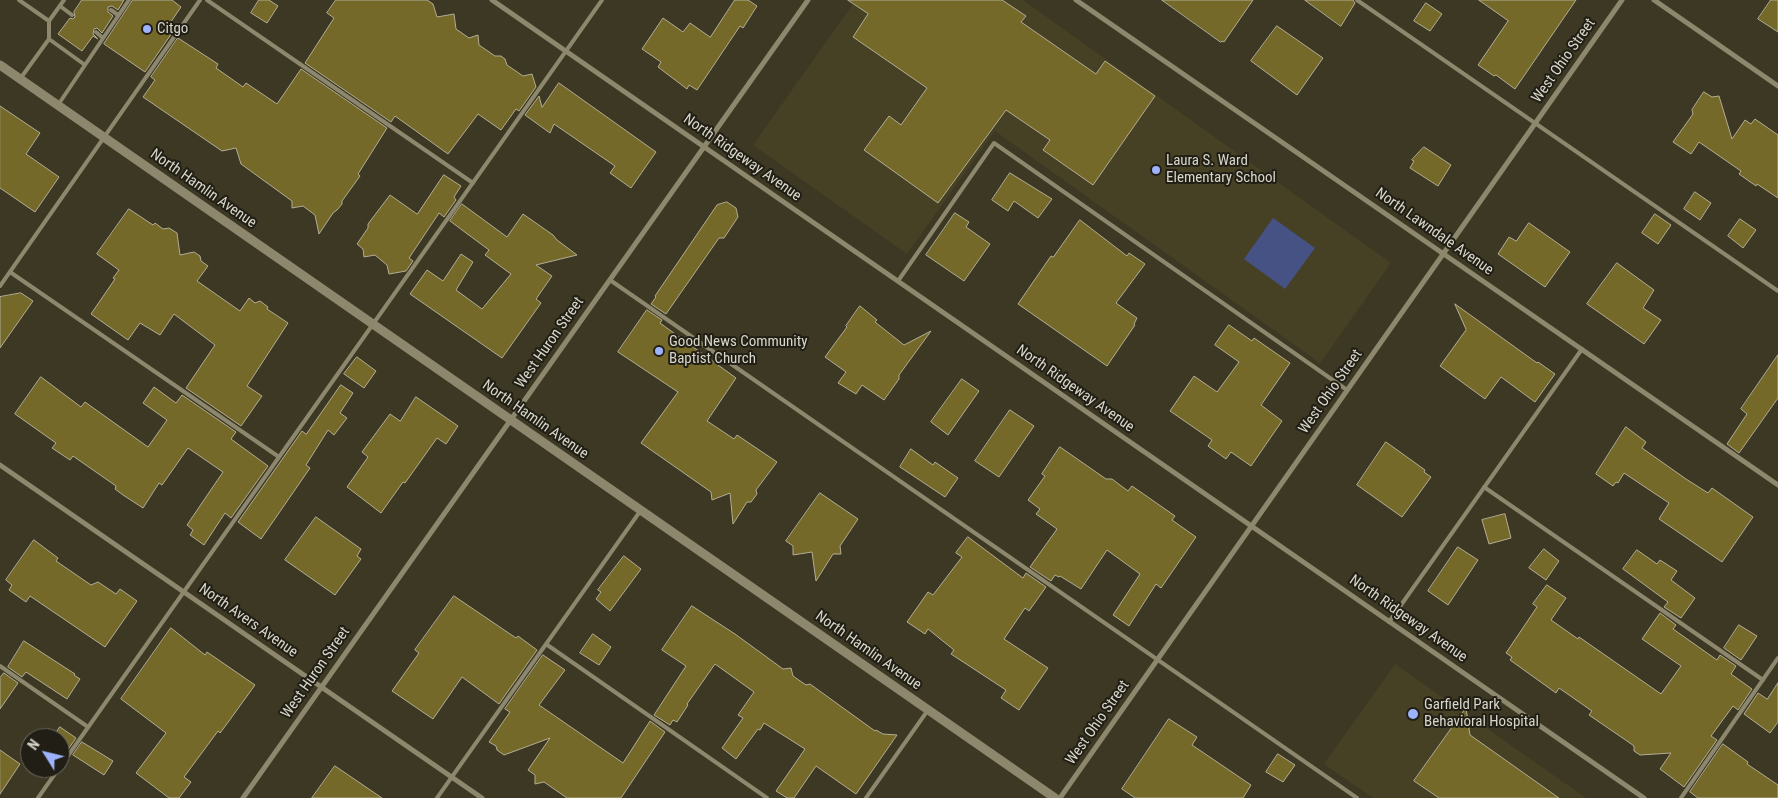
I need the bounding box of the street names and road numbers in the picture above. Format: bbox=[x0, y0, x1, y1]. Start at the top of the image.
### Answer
street label: West Ohio Street bbox=[1528, 15, 1600, 107]
street label: North Ridgeway Avenue bbox=[680, 111, 804, 205]
street label: North Hamlin Avenue bbox=[146, 146, 260, 232]
street label: North Lawndale Avenue bbox=[1372, 184, 1496, 280]
street label: West Huron Street bbox=[512, 294, 588, 392]
street label: North Ridgeway Avenue bbox=[1013, 342, 1137, 436]
street label: West Ohio Street bbox=[1295, 346, 1367, 438]
street label: North Hamlin Avenue bbox=[478, 377, 592, 463]
street label: North Ridgeway Avenue bbox=[1346, 572, 1470, 666]
street label: North Avers Avenue bbox=[195, 580, 301, 662]
street label: North Hamlin Avenue bbox=[811, 608, 925, 694]
street label: West Huron Street bbox=[278, 624, 354, 722]
street label: West Ohio Street bbox=[1062, 677, 1134, 769]

